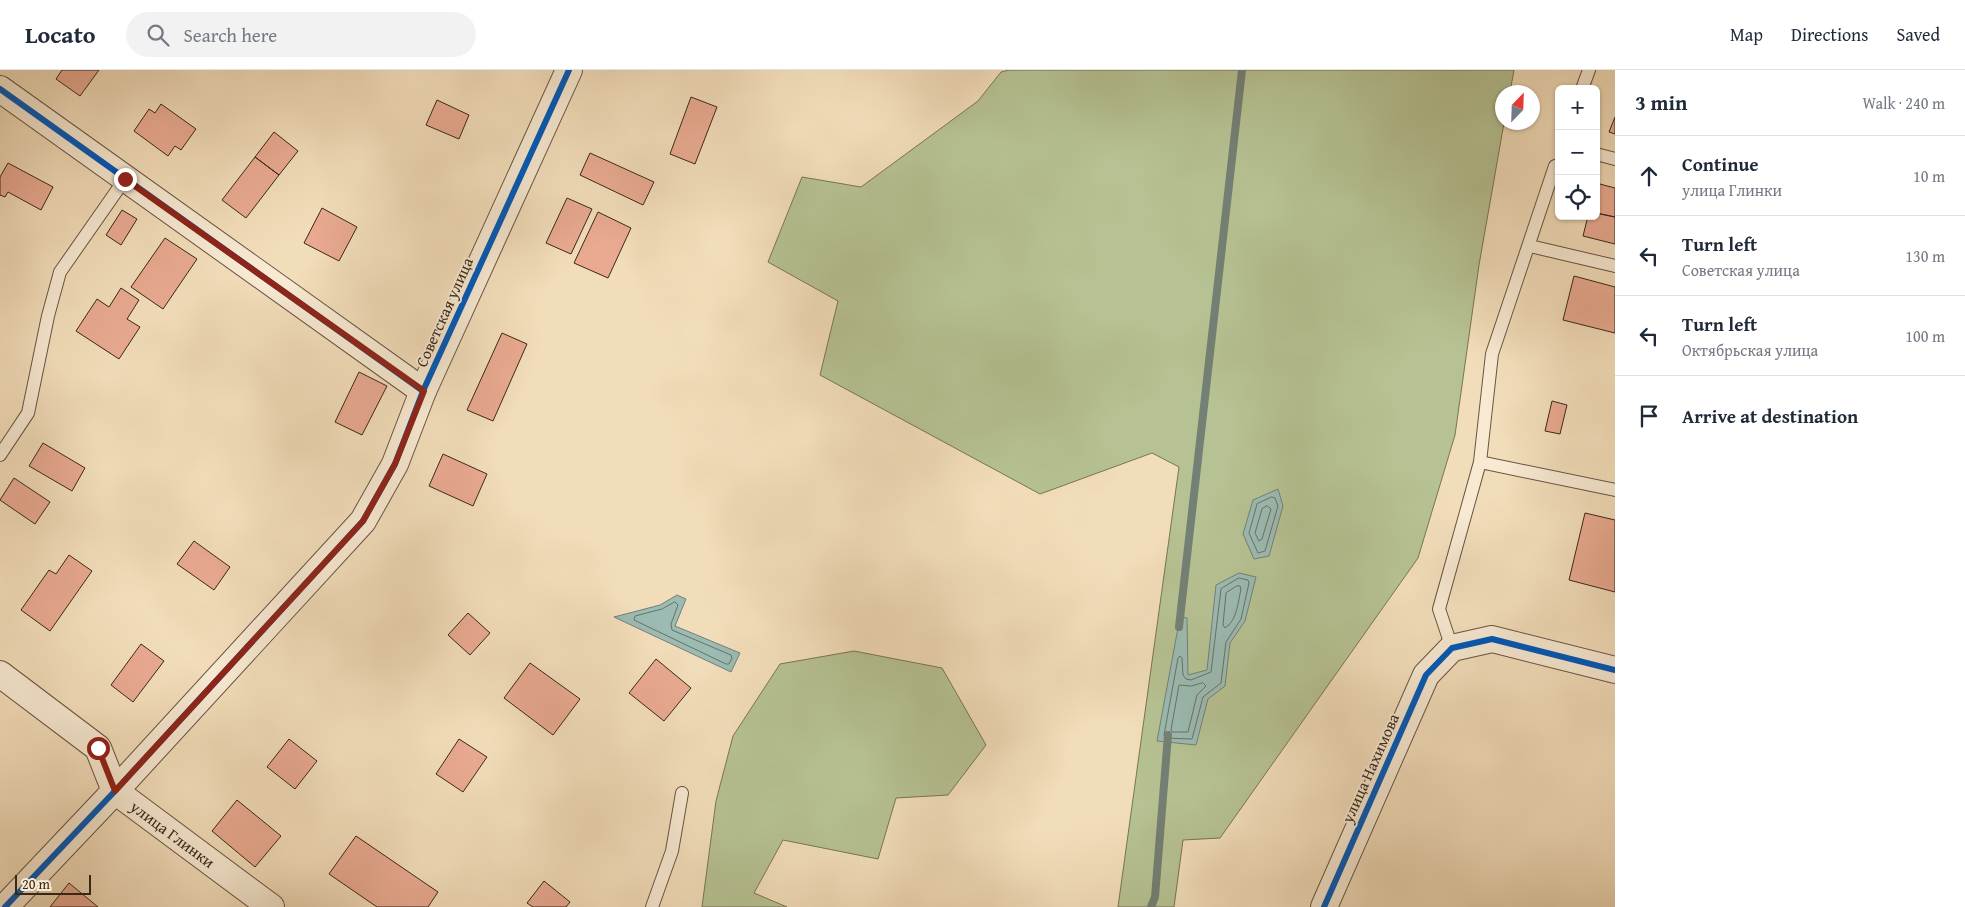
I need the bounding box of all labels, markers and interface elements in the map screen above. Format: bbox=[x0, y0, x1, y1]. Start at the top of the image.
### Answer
search box bbox=[126, 12, 476, 57]
text: Locato bbox=[25, 17, 96, 52]
icon: search bbox=[144, 21, 172, 49]
text: Search here bbox=[184, 21, 277, 49]
text: Map bbox=[1730, 21, 1763, 48]
text: Directions bbox=[1791, 21, 1868, 48]
text: Saved bbox=[1896, 21, 1940, 48]
north arrow bbox=[1495, 85, 1540, 130]
map controls bbox=[1555, 85, 1600, 220]
button: + bbox=[1555, 85, 1600, 130]
text: 3 min bbox=[1635, 87, 1687, 118]
text: Walk · 240 m bbox=[1862, 91, 1945, 115]
button: − bbox=[1555, 130, 1600, 175]
text: Continue bbox=[1682, 150, 1759, 178]
icon: ahead bbox=[1635, 162, 1663, 190]
text: 10 m bbox=[1913, 164, 1945, 188]
route end bbox=[114, 168, 137, 191]
button: locate bbox=[1555, 175, 1600, 220]
text: улица Глинки bbox=[1682, 178, 1782, 202]
text: Turn left bbox=[1682, 230, 1757, 258]
icon: left bbox=[1635, 242, 1663, 270]
text: 130 m bbox=[1905, 244, 1945, 268]
street label: Советская улица bbox=[409, 253, 479, 371]
text: Советская улица bbox=[1682, 258, 1800, 282]
text: Turn left bbox=[1682, 310, 1757, 338]
icon: left bbox=[1635, 322, 1663, 350]
text: 100 m bbox=[1905, 324, 1945, 348]
text: Октябрьская улица bbox=[1682, 338, 1818, 362]
icon: arrive bbox=[1635, 402, 1663, 430]
text: Arrive at destination bbox=[1682, 402, 1858, 430]
street label: улица Нахимова bbox=[1335, 709, 1405, 828]
route start bbox=[87, 737, 110, 760]
street label: улица Глинки bbox=[125, 794, 220, 874]
scale bar bbox=[15, 872, 91, 895]
text: 20 m bbox=[22, 874, 50, 894]

